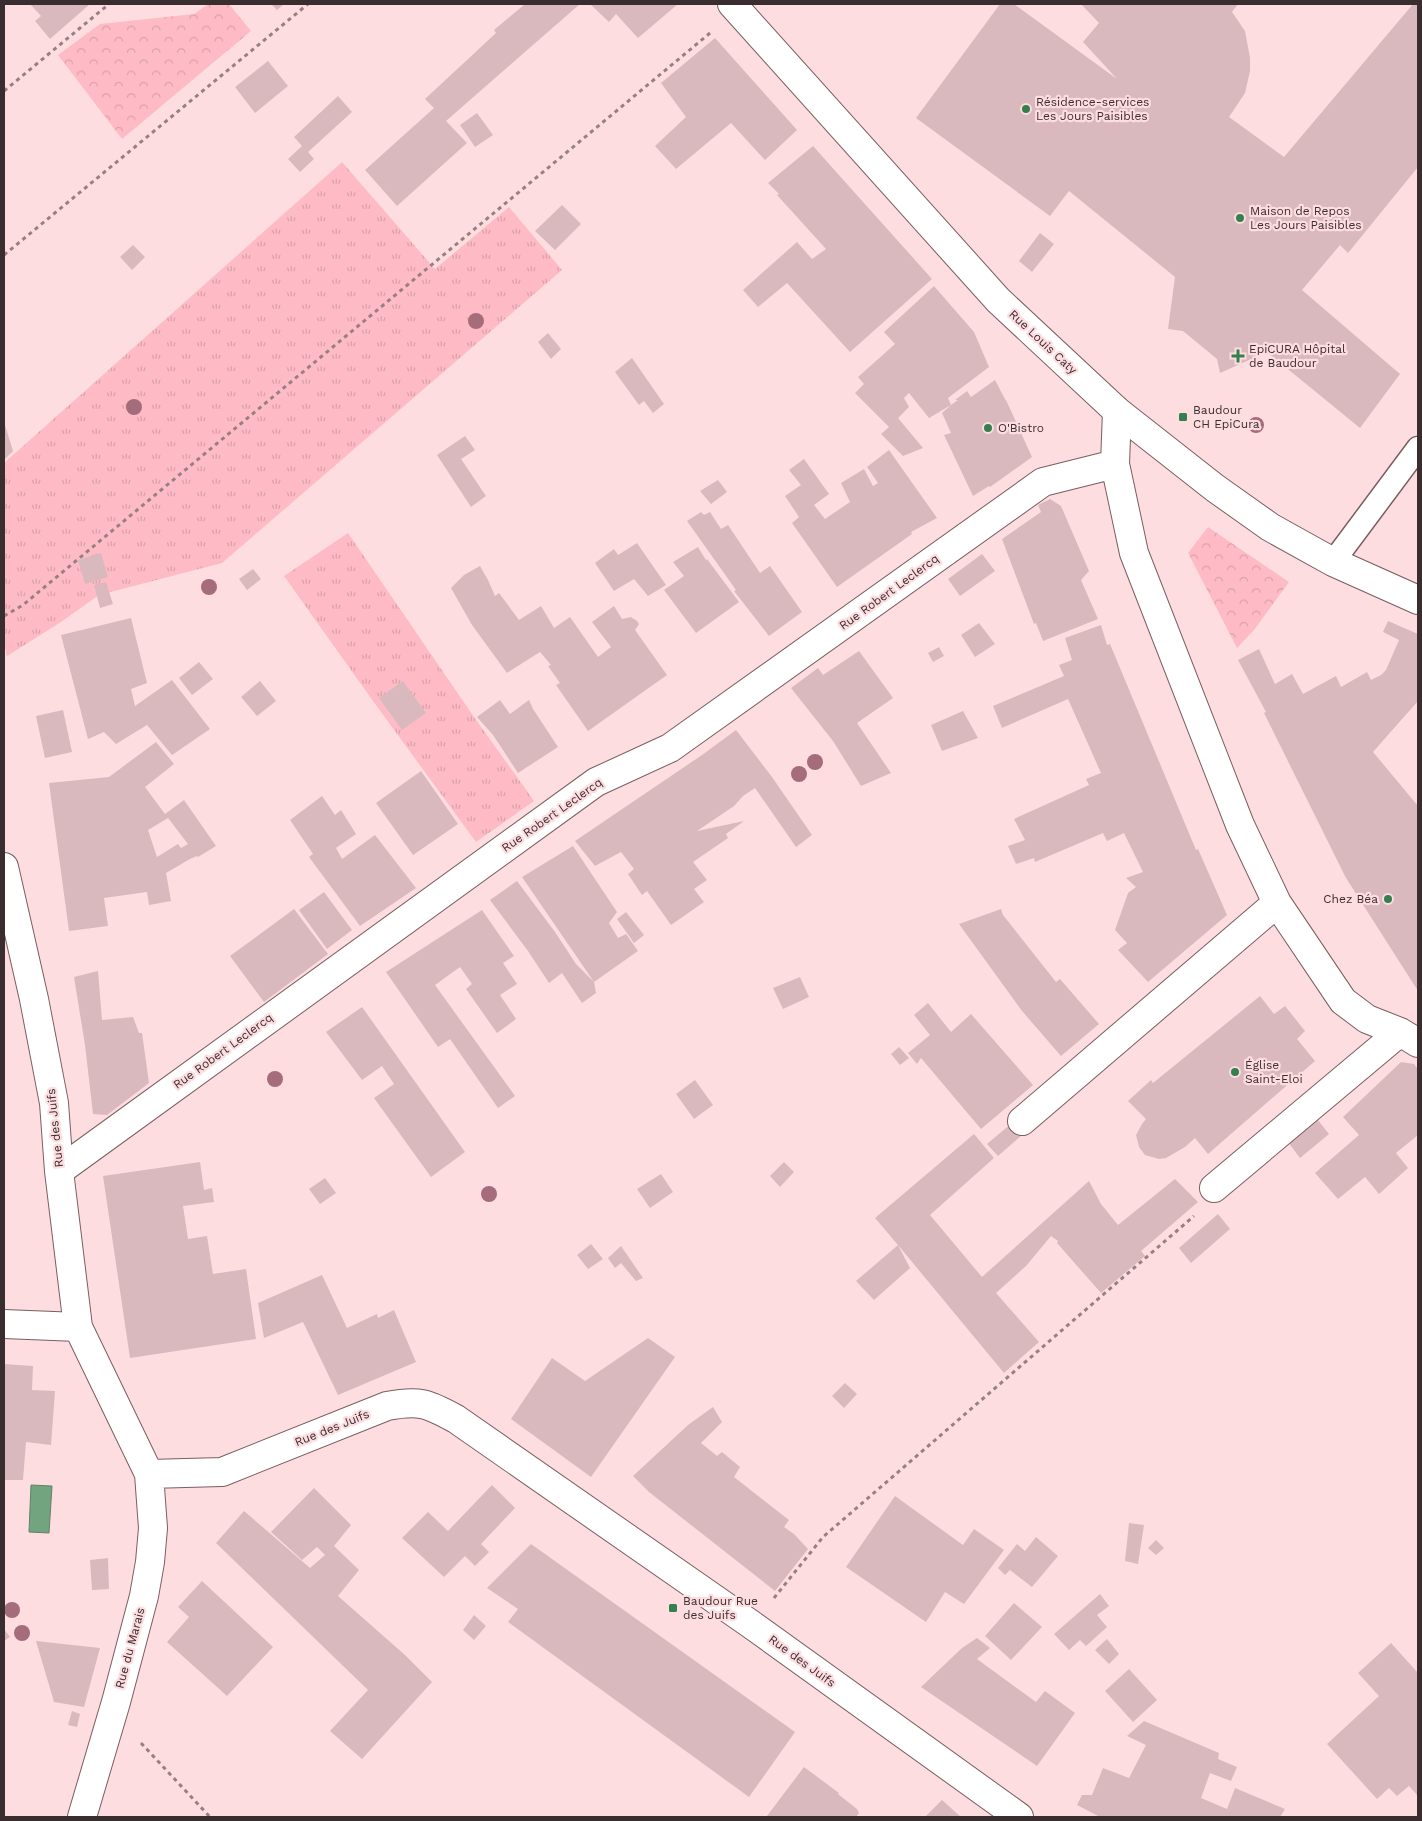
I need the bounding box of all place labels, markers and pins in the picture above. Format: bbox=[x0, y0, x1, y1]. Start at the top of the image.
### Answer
place label: Résidence-services Les Jours Paisibles bbox=[1036, 95, 1149, 123]
marker: Résidence-services Les Jours Paisibles bbox=[1020, 103, 1032, 115]
place label: Maison de Repos Les Jours Paisibles bbox=[1250, 204, 1362, 232]
marker: Maison de Repos Les Jours Paisibles bbox=[1234, 212, 1246, 224]
place label: EpiCURA Hôpital de Baudour bbox=[1249, 342, 1346, 370]
marker: EpiCURA Hôpital de Baudour bbox=[1231, 349, 1245, 363]
place label: Baudour CH EpiCura bbox=[1193, 403, 1260, 431]
marker: Baudour CH EpiCura bbox=[1177, 411, 1189, 423]
place label: O'Bistro bbox=[998, 421, 1044, 435]
marker: O'Bistro bbox=[982, 422, 994, 434]
place label: Chez Béa bbox=[1323, 892, 1378, 906]
marker: Chez Béa bbox=[1382, 893, 1394, 905]
place label: Église Saint-Eloi bbox=[1245, 1058, 1303, 1086]
marker: Église Saint-Eloi bbox=[1229, 1066, 1241, 1078]
place label: Baudour Rue des Juifs bbox=[683, 1594, 758, 1622]
marker: Baudour Rue des Juifs bbox=[667, 1602, 679, 1614]

